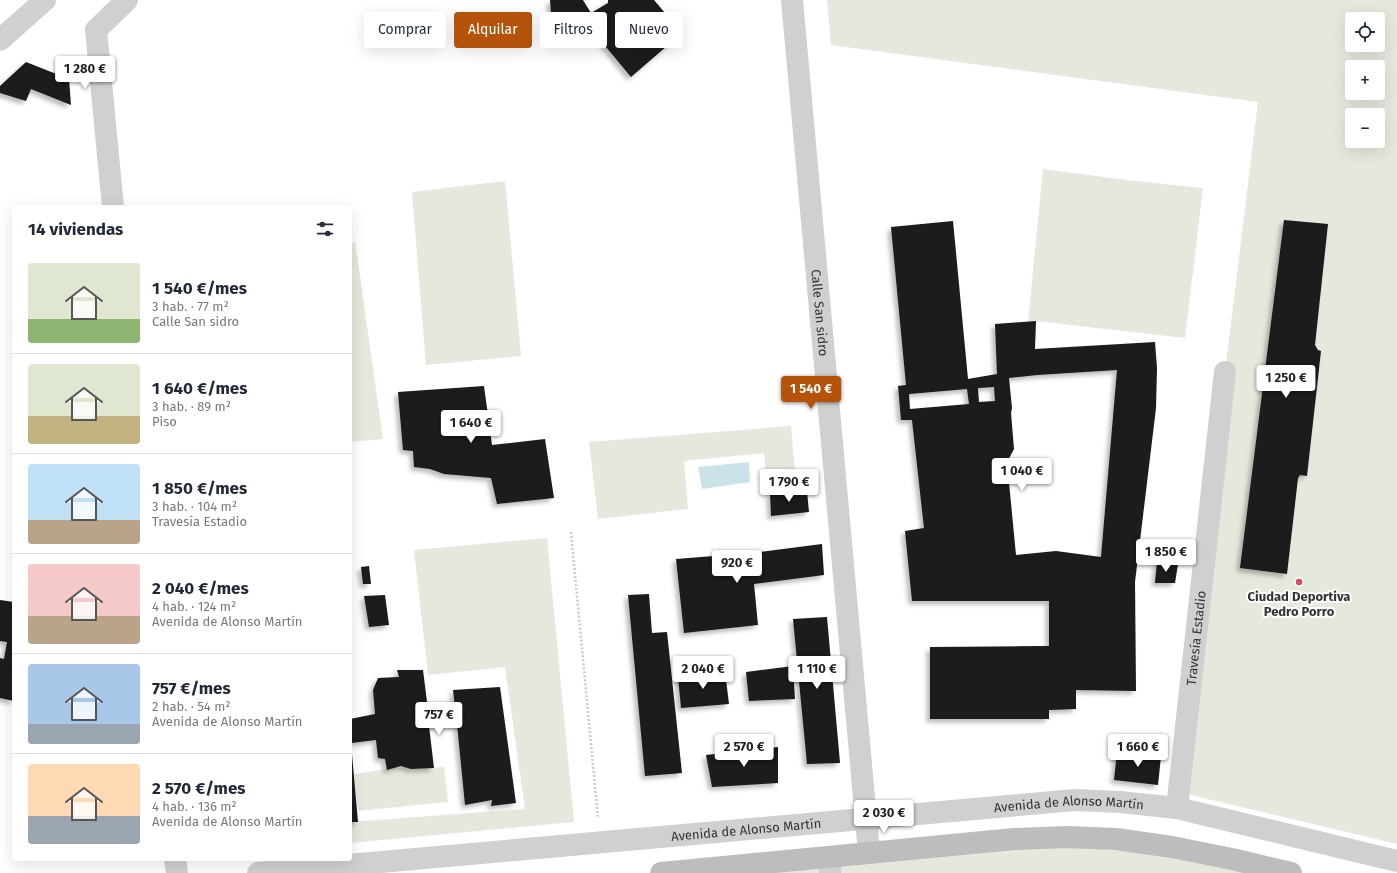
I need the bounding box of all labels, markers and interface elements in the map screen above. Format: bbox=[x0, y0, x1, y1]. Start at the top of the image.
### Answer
chip: Comprar bbox=[364, 12, 446, 48]
chip: Alquilar bbox=[454, 12, 532, 48]
chip: Filtros bbox=[540, 12, 607, 48]
chip: Nuevo bbox=[615, 12, 683, 48]
map controls bbox=[1345, 12, 1385, 148]
button: locate bbox=[1345, 12, 1385, 52]
pin: 1 280 € bbox=[48, 56, 122, 90]
button: + bbox=[1345, 60, 1385, 100]
text: 1 280 € bbox=[64, 61, 106, 76]
button: − bbox=[1345, 108, 1385, 148]
icon: filters bbox=[314, 218, 336, 240]
text: 14 viviendas bbox=[28, 219, 123, 240]
street label: Calle San sidro bbox=[808, 269, 831, 357]
text: 1 540 €/mes bbox=[152, 278, 247, 299]
icon: home bbox=[60, 279, 108, 327]
text: 3 hab. · 77 m² bbox=[152, 299, 229, 314]
text: Calle San sidro bbox=[152, 314, 239, 329]
pin: 1 250 € bbox=[1249, 365, 1323, 399]
text: 1 250 € bbox=[1265, 370, 1307, 385]
pin: 1 540 € bbox=[774, 376, 848, 410]
text: 1 640 €/mes bbox=[152, 378, 247, 399]
icon: home bbox=[60, 380, 108, 428]
text: 1 540 € bbox=[790, 381, 832, 396]
text: 3 hab. · 89 m² bbox=[152, 399, 231, 414]
pin: 1 640 € bbox=[434, 410, 508, 444]
text: Piso bbox=[152, 414, 177, 429]
text: 1 640 € bbox=[450, 415, 492, 430]
pin: 1 040 € bbox=[985, 458, 1059, 492]
text: 1 040 € bbox=[1001, 463, 1043, 478]
pin: 1 790 € bbox=[752, 469, 826, 503]
text: 1 790 € bbox=[769, 474, 809, 489]
text: 1 850 €/mes bbox=[152, 478, 247, 499]
icon: home bbox=[60, 480, 108, 528]
text: 3 hab. · 104 m² bbox=[152, 499, 237, 514]
text: Travesía Estadio bbox=[152, 514, 247, 529]
pin: 1 850 € bbox=[1129, 539, 1203, 573]
text: 1 850 € bbox=[1145, 544, 1187, 559]
pin: 920 € bbox=[709, 550, 765, 584]
text: 920 € bbox=[721, 555, 753, 570]
marker: Ciudad Deportiva Pedro Porro bbox=[1294, 577, 1304, 587]
text: 2 040 €/mes bbox=[152, 578, 249, 599]
icon: home bbox=[60, 580, 108, 628]
place label: Ciudad Deportiva Pedro Porro bbox=[1248, 589, 1350, 619]
street label: Travesía Estadio bbox=[1184, 590, 1209, 686]
text: 4 hab. · 124 m² bbox=[152, 599, 236, 614]
text: Avenida de Alonso Martín bbox=[152, 614, 302, 629]
pin: 2 040 € bbox=[666, 656, 740, 690]
pin: 1 110 € bbox=[780, 656, 854, 690]
text: 2 040 € bbox=[681, 661, 725, 676]
text: 1 110 € bbox=[797, 661, 837, 676]
text: 757 €/mes bbox=[152, 678, 231, 699]
icon: home bbox=[60, 680, 108, 728]
text: 2 hab. · 54 m² bbox=[152, 699, 230, 714]
pin: 757 € bbox=[411, 702, 467, 736]
text: 757 € bbox=[424, 707, 454, 722]
text: Avenida de Alonso Martín bbox=[152, 714, 302, 729]
pin: 2 570 € bbox=[707, 734, 781, 768]
pin: 1 660 € bbox=[1101, 734, 1175, 768]
text: 2 570 € bbox=[724, 739, 764, 754]
text: 1 660 € bbox=[1117, 739, 1159, 754]
text: 2 570 €/mes bbox=[152, 778, 246, 799]
icon: home bbox=[60, 780, 108, 828]
street label: Avenida de Alonso Martín bbox=[993, 793, 1145, 815]
text: 4 hab. · 136 m² bbox=[152, 799, 237, 814]
pin: 2 030 € bbox=[847, 800, 921, 834]
text: 2 030 € bbox=[863, 805, 905, 820]
text: Avenida de Alonso Martín bbox=[152, 814, 302, 829]
street label: Avenida de Alonso Martín bbox=[670, 816, 822, 844]

